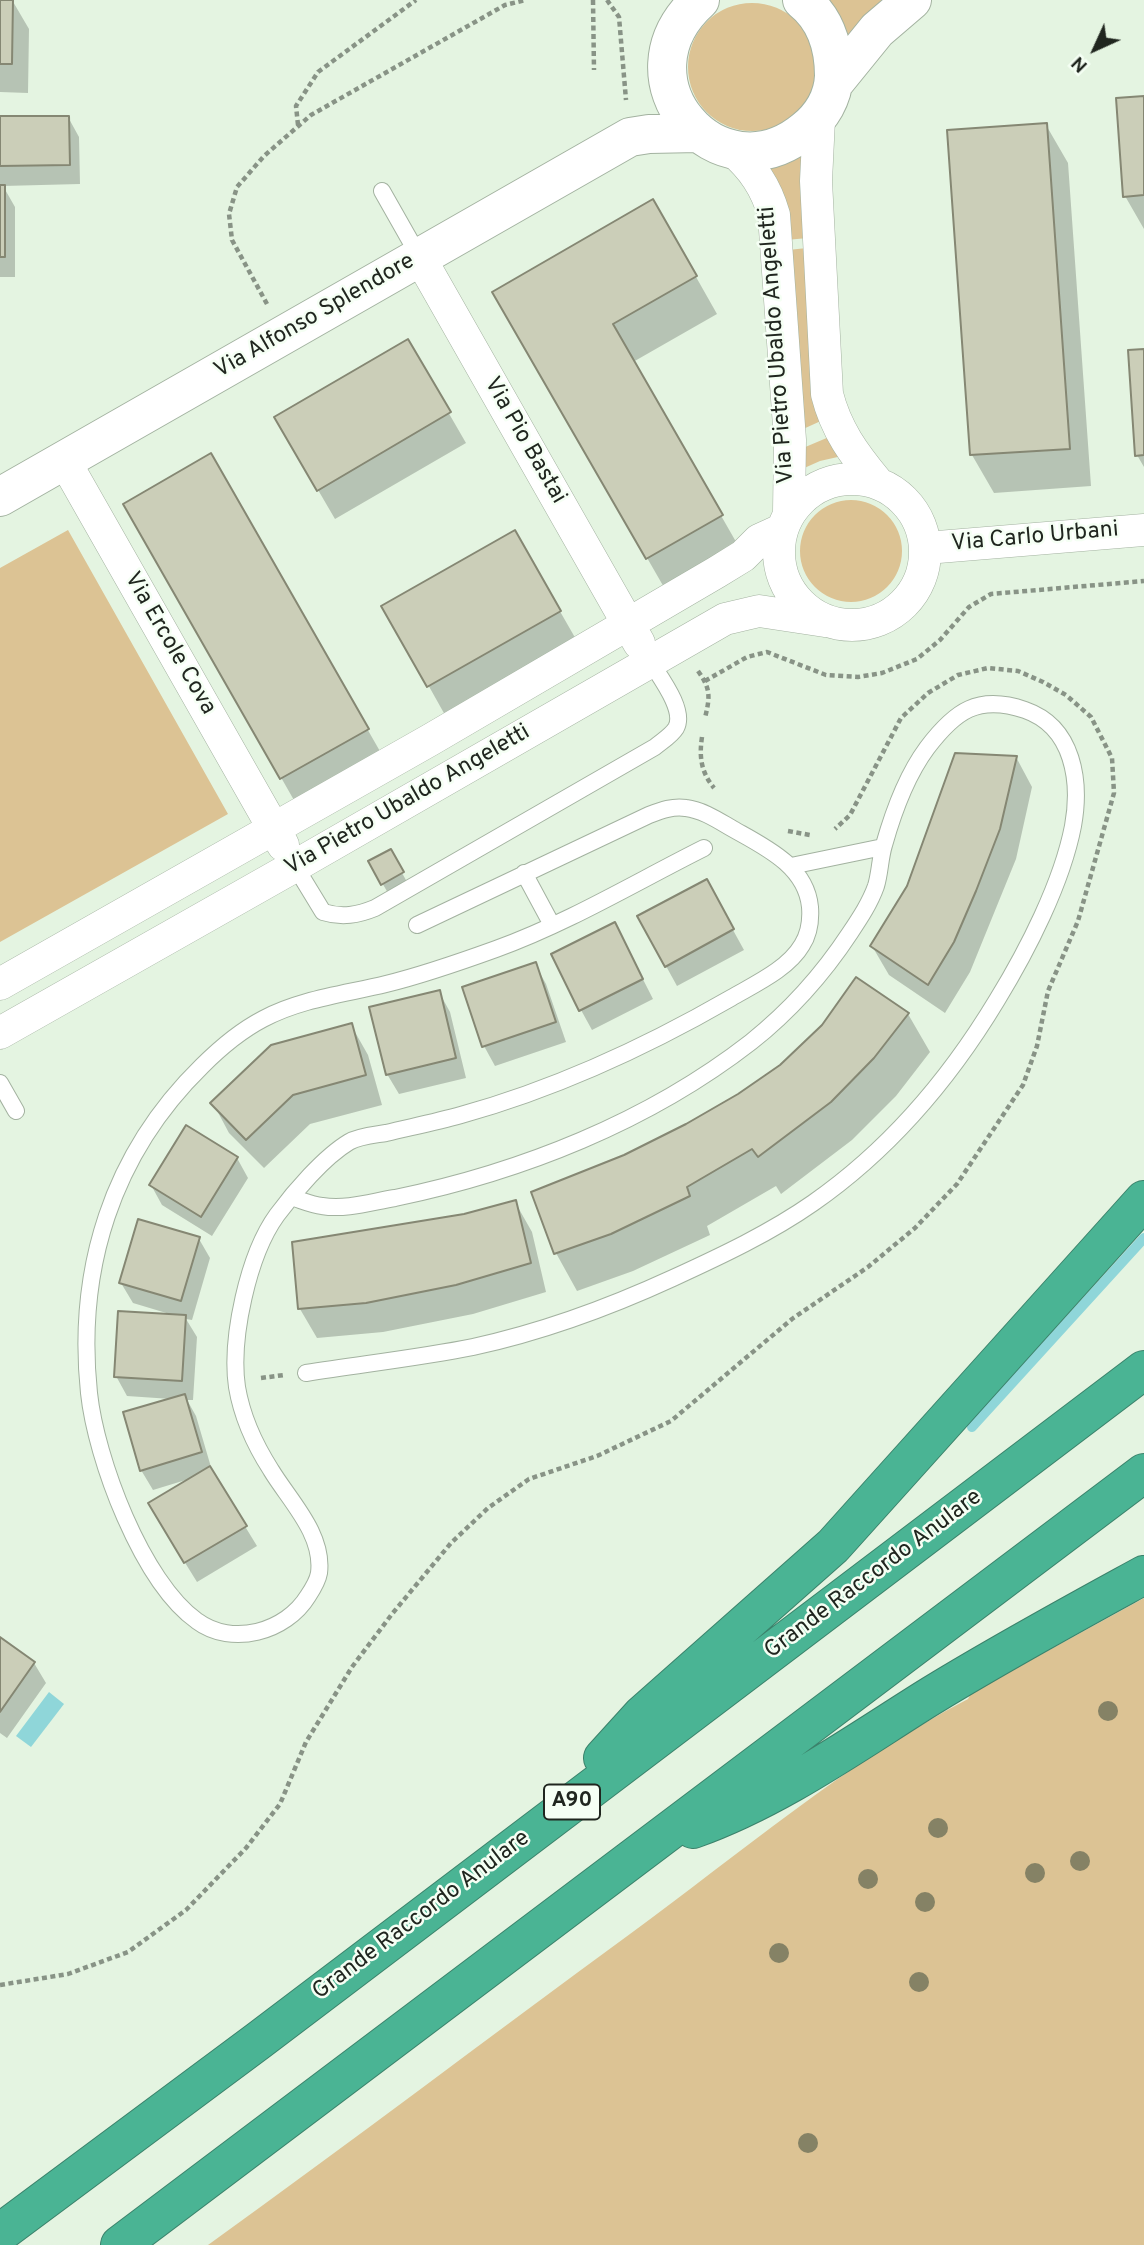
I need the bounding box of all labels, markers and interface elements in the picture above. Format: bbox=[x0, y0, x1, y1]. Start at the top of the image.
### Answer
north arrow bbox=[1060, 14, 1130, 84]
text: N bbox=[1067, 51, 1093, 77]
street label: Via Pietro Ubaldo Angeletti bbox=[755, 205, 801, 485]
street label: Via Alfonso Splendore bbox=[210, 248, 420, 386]
street label: Via Pio Bastai bbox=[477, 373, 571, 509]
street label: Via Carlo Urbani bbox=[950, 517, 1120, 559]
street label: Via Ercole Cova bbox=[117, 568, 221, 720]
street label: Via Pietro Ubaldo Angeletti bbox=[281, 719, 535, 883]
street label: Grande Raccordo Anulare bbox=[760, 1484, 988, 1666]
road number: A90 bbox=[544, 1784, 600, 1820]
street label: Grande Raccordo Anulare bbox=[308, 1825, 536, 2007]

